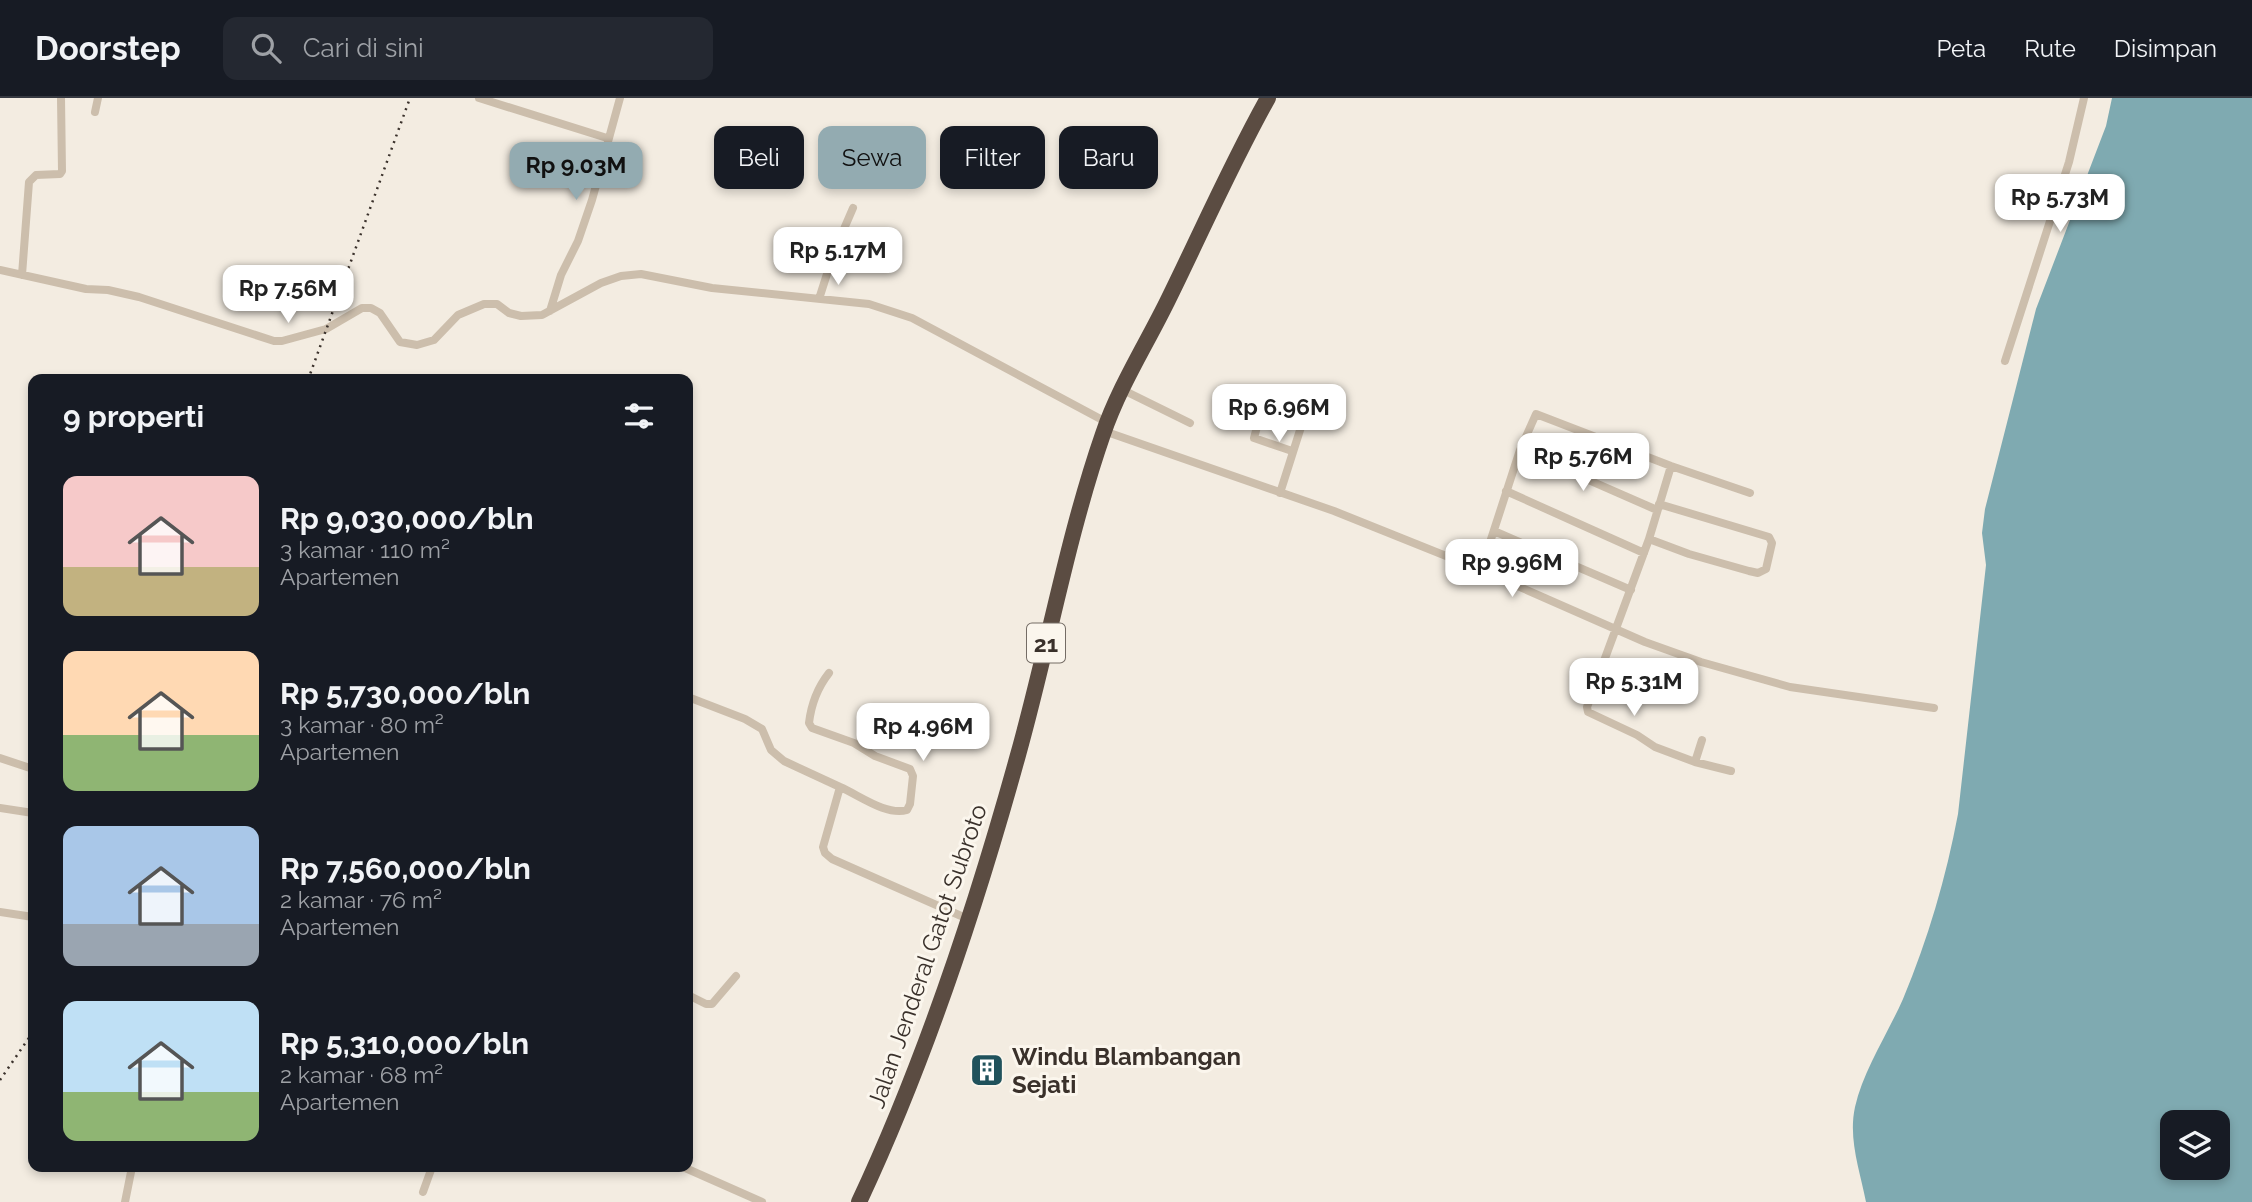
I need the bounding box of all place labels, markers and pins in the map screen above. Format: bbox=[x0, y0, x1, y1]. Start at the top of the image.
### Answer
pin: Rp 9.03M bbox=[504, 142, 648, 202]
pin: Rp 5.73M bbox=[1988, 174, 2132, 234]
pin: Rp 5.17M bbox=[766, 228, 910, 287]
pin: Rp 7.56M bbox=[216, 266, 360, 325]
pin: Rp 6.96M bbox=[1207, 384, 1351, 444]
pin: Rp 5.76M bbox=[1511, 434, 1655, 493]
pin: Rp 9.96M bbox=[1440, 540, 1584, 599]
pin: Rp 5.31M bbox=[1562, 658, 1706, 718]
pin: Rp 4.96M bbox=[851, 704, 995, 763]
place label: Windu Blambangan Sejati bbox=[1012, 1042, 1241, 1099]
building icon: Windu Blambangan Sejati bbox=[968, 1051, 1006, 1089]

